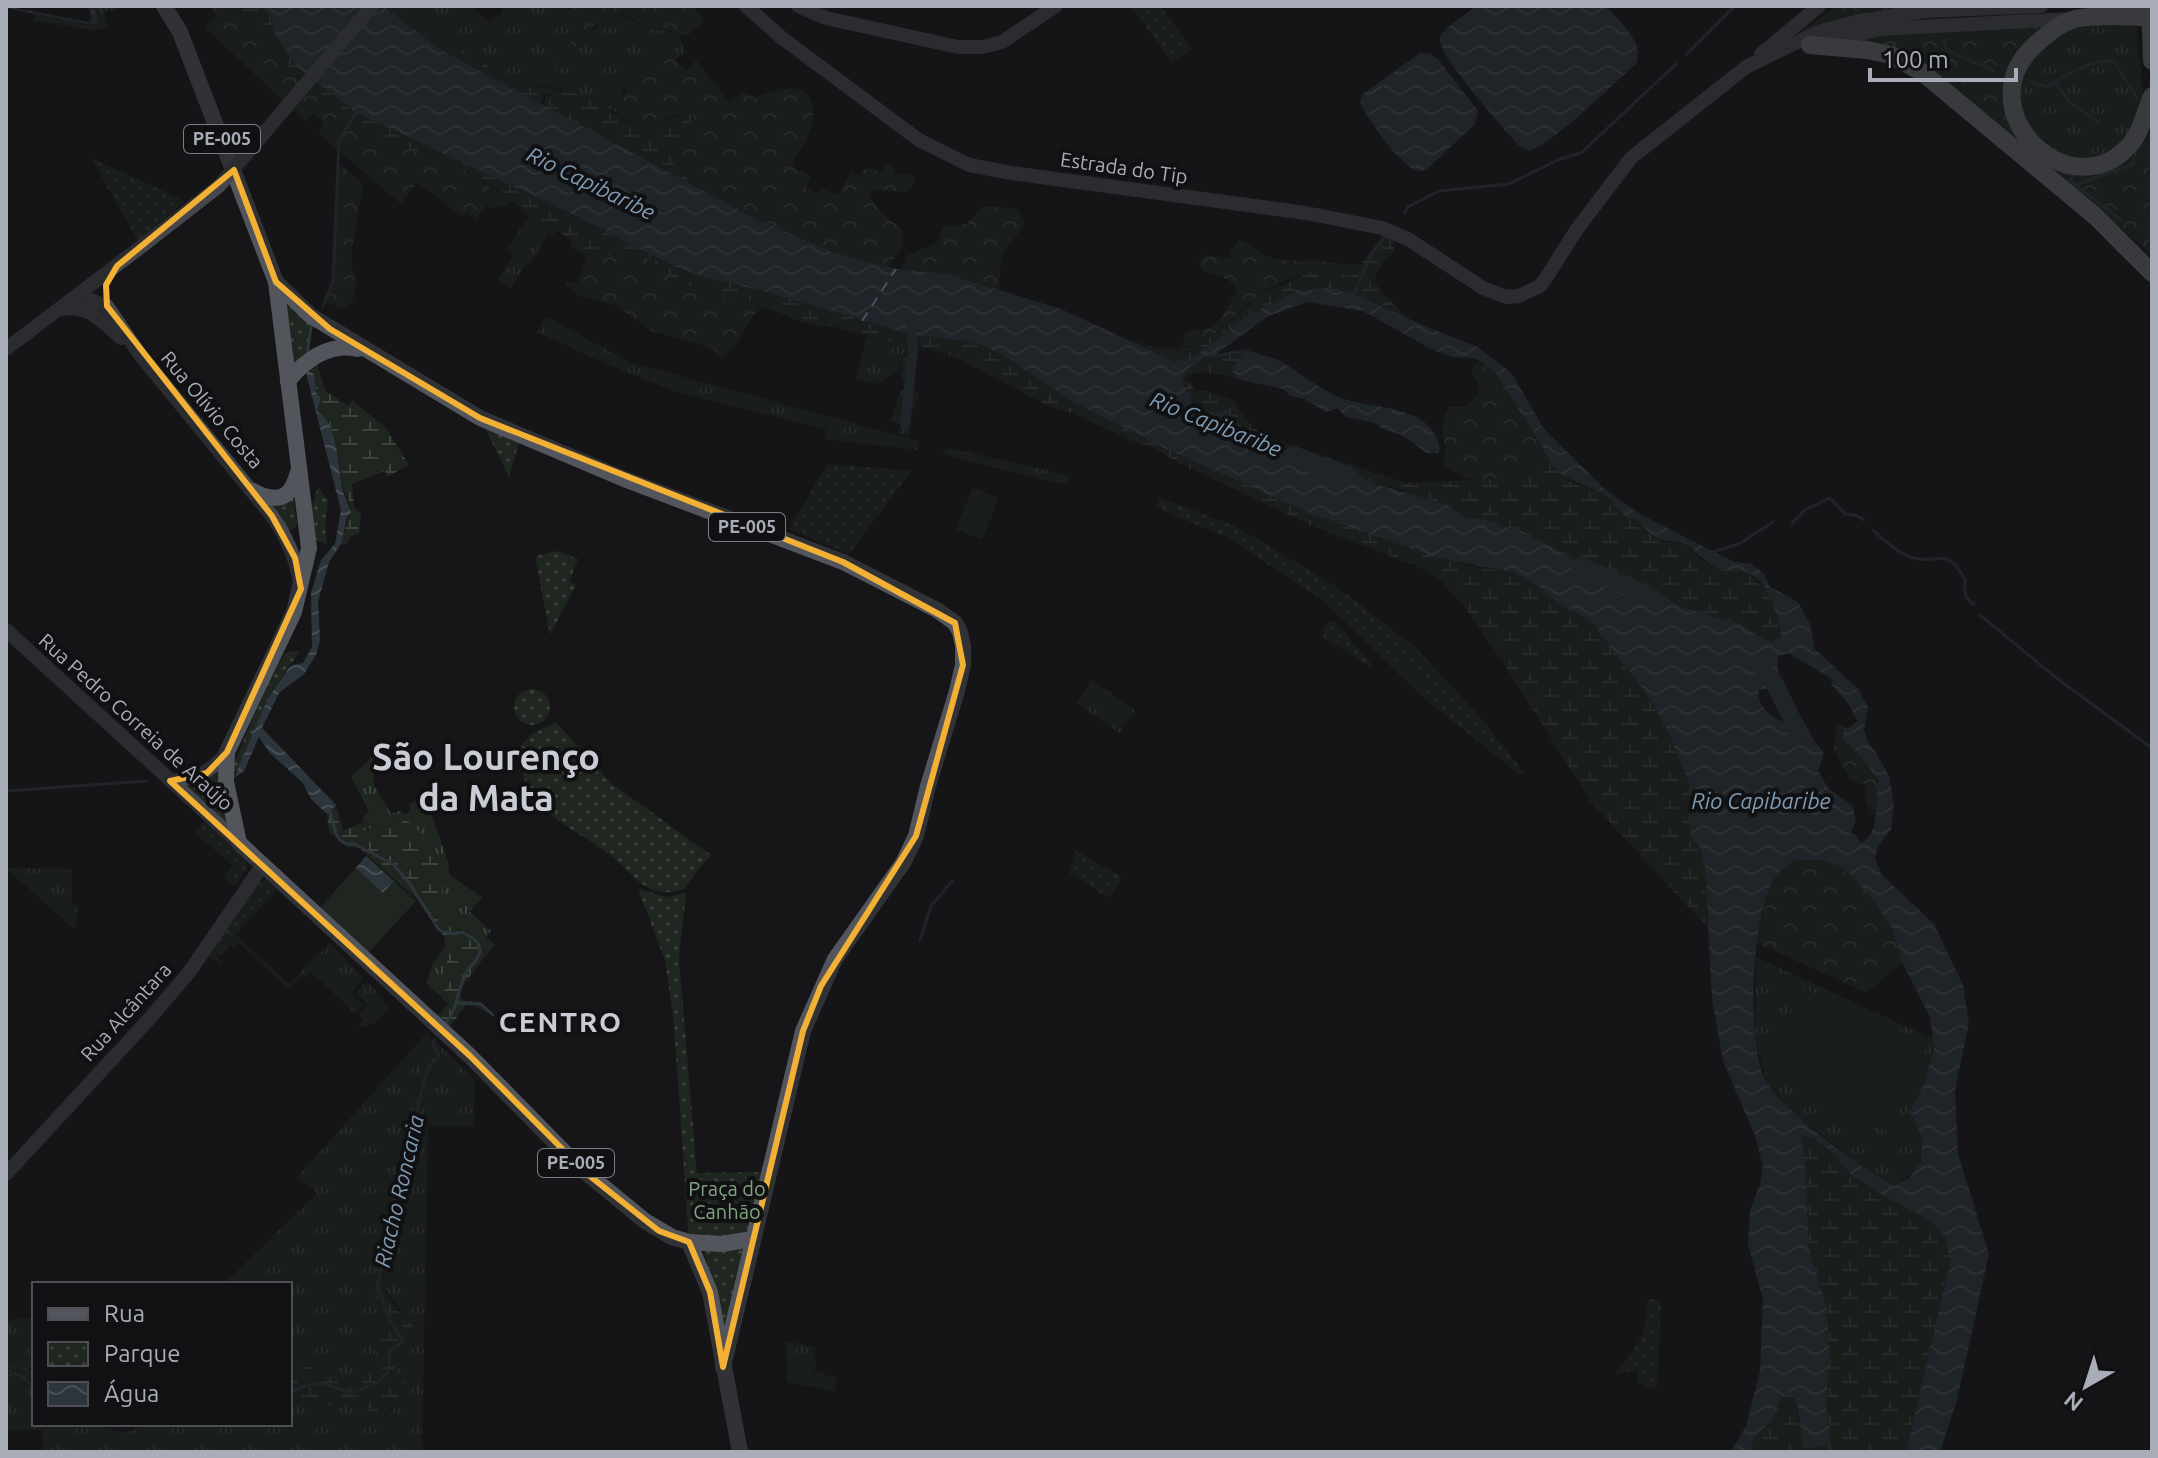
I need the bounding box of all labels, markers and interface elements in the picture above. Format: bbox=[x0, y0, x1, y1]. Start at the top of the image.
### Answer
scale bar bbox=[1870, 32, 2016, 82]
text: 100 m bbox=[1882, 46, 1949, 73]
road number: PE-005 bbox=[184, 125, 260, 153]
water label: Rio Capibaribe bbox=[523, 141, 659, 224]
street label: Estrada do Tip bbox=[1059, 147, 1189, 188]
street label: Rua Olívio Costa bbox=[157, 346, 268, 473]
water label: Rio Capibaribe bbox=[1147, 386, 1285, 461]
road number: PE-005 bbox=[709, 513, 785, 541]
street label: Rua Pedro Correia de Araújo bbox=[35, 628, 238, 815]
district label: São Lourenço da Mata bbox=[372, 736, 600, 818]
water label: Rio Capibaribe bbox=[1691, 788, 1831, 813]
street label: Rua Alcântara bbox=[76, 958, 176, 1065]
district label: CENTRO bbox=[499, 1006, 623, 1037]
water label: Riacho Roncaria bbox=[369, 1112, 428, 1269]
road number: PE-005 bbox=[538, 1149, 614, 1177]
park label: Praça do Canhão bbox=[688, 1177, 766, 1223]
legend bbox=[32, 1282, 292, 1426]
text: Rua bbox=[104, 1300, 145, 1327]
text: Parque bbox=[104, 1340, 181, 1367]
north arrow bbox=[2046, 1346, 2126, 1426]
text: Água bbox=[104, 1379, 159, 1407]
text: N bbox=[2059, 1387, 2087, 1417]

